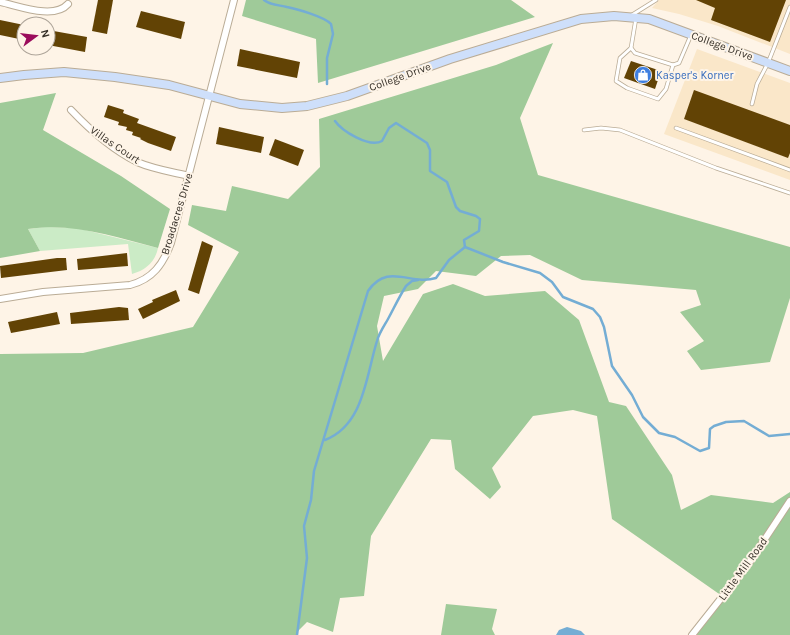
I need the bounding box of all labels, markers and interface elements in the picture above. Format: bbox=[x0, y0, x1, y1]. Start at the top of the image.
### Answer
north arrow bbox=[16, 16, 56, 56]
text: N bbox=[38, 28, 52, 39]
street label: College Drive bbox=[689, 29, 755, 63]
street label: College Drive bbox=[367, 60, 433, 94]
shop icon: Kasper's Korner bbox=[633, 65, 653, 85]
place label: Kasper's Korner bbox=[656, 69, 733, 82]
street label: Villas Court bbox=[87, 124, 143, 166]
street label: Broadacres Drive bbox=[158, 171, 196, 256]
street label: Little Mill Road bbox=[716, 535, 770, 603]

